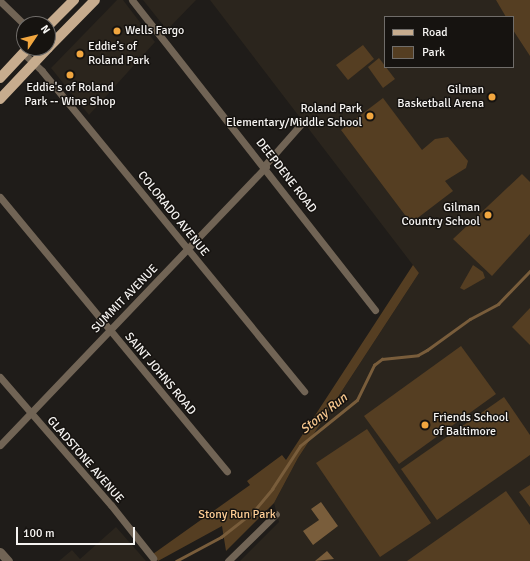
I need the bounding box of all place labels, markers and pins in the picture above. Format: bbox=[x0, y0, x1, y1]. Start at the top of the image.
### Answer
place label: Wells Fargo bbox=[125, 24, 184, 38]
marker: Wells Fargo bbox=[112, 26, 122, 36]
place label: Eddie’s of Roland Park bbox=[88, 40, 150, 68]
marker: Eddie’s of Roland Park bbox=[75, 49, 85, 59]
marker: Eddie's of Roland Park -- Wine Shop bbox=[65, 70, 75, 80]
place label: Eddie's of Roland Park -- Wine Shop bbox=[24, 81, 116, 109]
place label: Gilman Basketball Arena bbox=[397, 83, 484, 111]
marker: Gilman Basketball Arena bbox=[487, 92, 497, 102]
place label: Roland Park Elementary/Middle School bbox=[226, 102, 362, 130]
marker: Roland Park Elementary/Middle School bbox=[365, 111, 375, 121]
place label: Gilman Country School bbox=[401, 201, 480, 229]
marker: Gilman Country School bbox=[483, 210, 493, 220]
place label: Friends School of Baltimore bbox=[433, 411, 509, 439]
marker: Friends School of Baltimore bbox=[420, 420, 430, 430]

